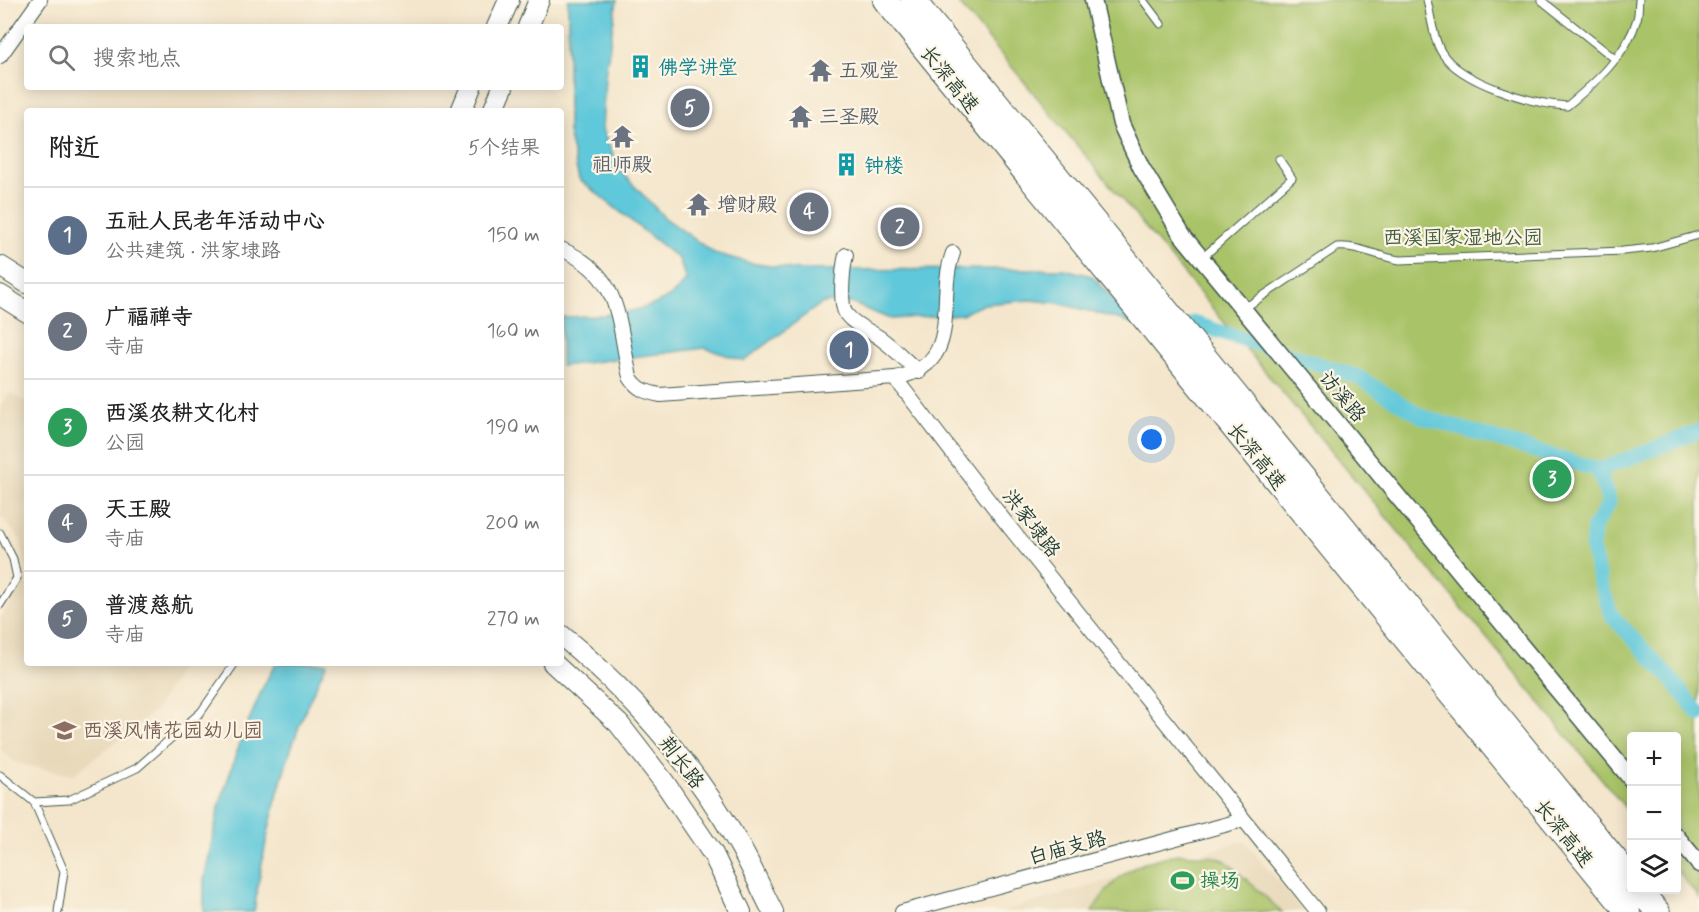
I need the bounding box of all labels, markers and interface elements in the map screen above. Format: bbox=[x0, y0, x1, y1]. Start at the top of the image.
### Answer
search box bbox=[24, 24, 564, 90]
street label: 长深高速 bbox=[913, 40, 984, 120]
icon: search bbox=[45, 41, 78, 74]
text: 搜索地点 bbox=[93, 45, 181, 73]
building icon: 佛学讲堂 bbox=[627, 54, 653, 80]
place label: 佛学讲堂 bbox=[658, 55, 738, 82]
temple icon: 五观堂 bbox=[808, 57, 834, 83]
place label: 五观堂 bbox=[839, 58, 899, 85]
pin: 5 bbox=[670, 86, 710, 130]
temple icon: 三圣殿 bbox=[788, 103, 814, 129]
place label: 三圣殿 bbox=[819, 104, 879, 131]
temple icon: 祖师殿 bbox=[609, 123, 635, 149]
text: 附近 bbox=[48, 132, 100, 166]
text: 5个结果 bbox=[468, 135, 540, 162]
place label: 祖师殿 bbox=[592, 152, 652, 179]
building icon: 钟楼 bbox=[833, 152, 859, 178]
place label: 钟楼 bbox=[864, 153, 904, 180]
pin: 4 bbox=[790, 190, 828, 234]
temple icon: 增财殿 bbox=[686, 191, 712, 217]
place label: 增财殿 bbox=[717, 192, 777, 219]
pin: 2 bbox=[880, 204, 920, 250]
text: 五社人民老年活动中心 bbox=[105, 208, 325, 236]
text: 1 bbox=[63, 222, 72, 249]
text: 150 m bbox=[487, 222, 540, 249]
park label: 西溪国家湿地公园 bbox=[1383, 225, 1543, 252]
text: 公共建筑 · 洪家埭路 bbox=[105, 238, 280, 265]
text: 广福禅寺 bbox=[105, 304, 193, 332]
text: 2 bbox=[63, 318, 72, 345]
text: 160 m bbox=[487, 318, 540, 345]
pin: 1 bbox=[830, 328, 868, 372]
text: 寺庙 bbox=[105, 334, 145, 361]
street label: 访溪路 bbox=[1312, 365, 1372, 429]
text: 西溪农耕文化村 bbox=[105, 400, 259, 428]
text: 3 bbox=[63, 414, 72, 441]
text: 190 m bbox=[486, 414, 540, 441]
street label: 长深高速 bbox=[1220, 417, 1291, 497]
your location bbox=[1137, 425, 1166, 454]
text: 公园 bbox=[105, 430, 145, 457]
pin: 3 bbox=[1532, 456, 1572, 502]
street label: 洪家埭路 bbox=[996, 484, 1067, 565]
text: 天王殿 bbox=[105, 496, 171, 524]
text: 4 bbox=[62, 510, 73, 537]
text: 200 m bbox=[485, 510, 540, 537]
text: 寺庙 bbox=[105, 526, 145, 553]
text: 普渡慈航 bbox=[105, 592, 193, 620]
text: 5 bbox=[62, 606, 74, 633]
text: 270 m bbox=[487, 606, 540, 633]
text: 寺庙 bbox=[105, 622, 145, 649]
school or university icon: 西溪风情花园幼儿园 bbox=[52, 717, 78, 743]
place label: 西溪风情花园幼儿园 bbox=[83, 718, 263, 745]
street label: 荆长路 bbox=[652, 731, 710, 796]
map controls bbox=[1627, 732, 1681, 894]
button: + bbox=[1627, 732, 1681, 786]
button: − bbox=[1627, 786, 1681, 840]
street label: 长深高速 bbox=[1527, 794, 1598, 874]
street label: 白庙支路 bbox=[1025, 825, 1110, 872]
button: layers bbox=[1627, 840, 1681, 894]
sports icon: 操场 bbox=[1169, 867, 1195, 893]
place label: 操场 bbox=[1200, 868, 1240, 895]

